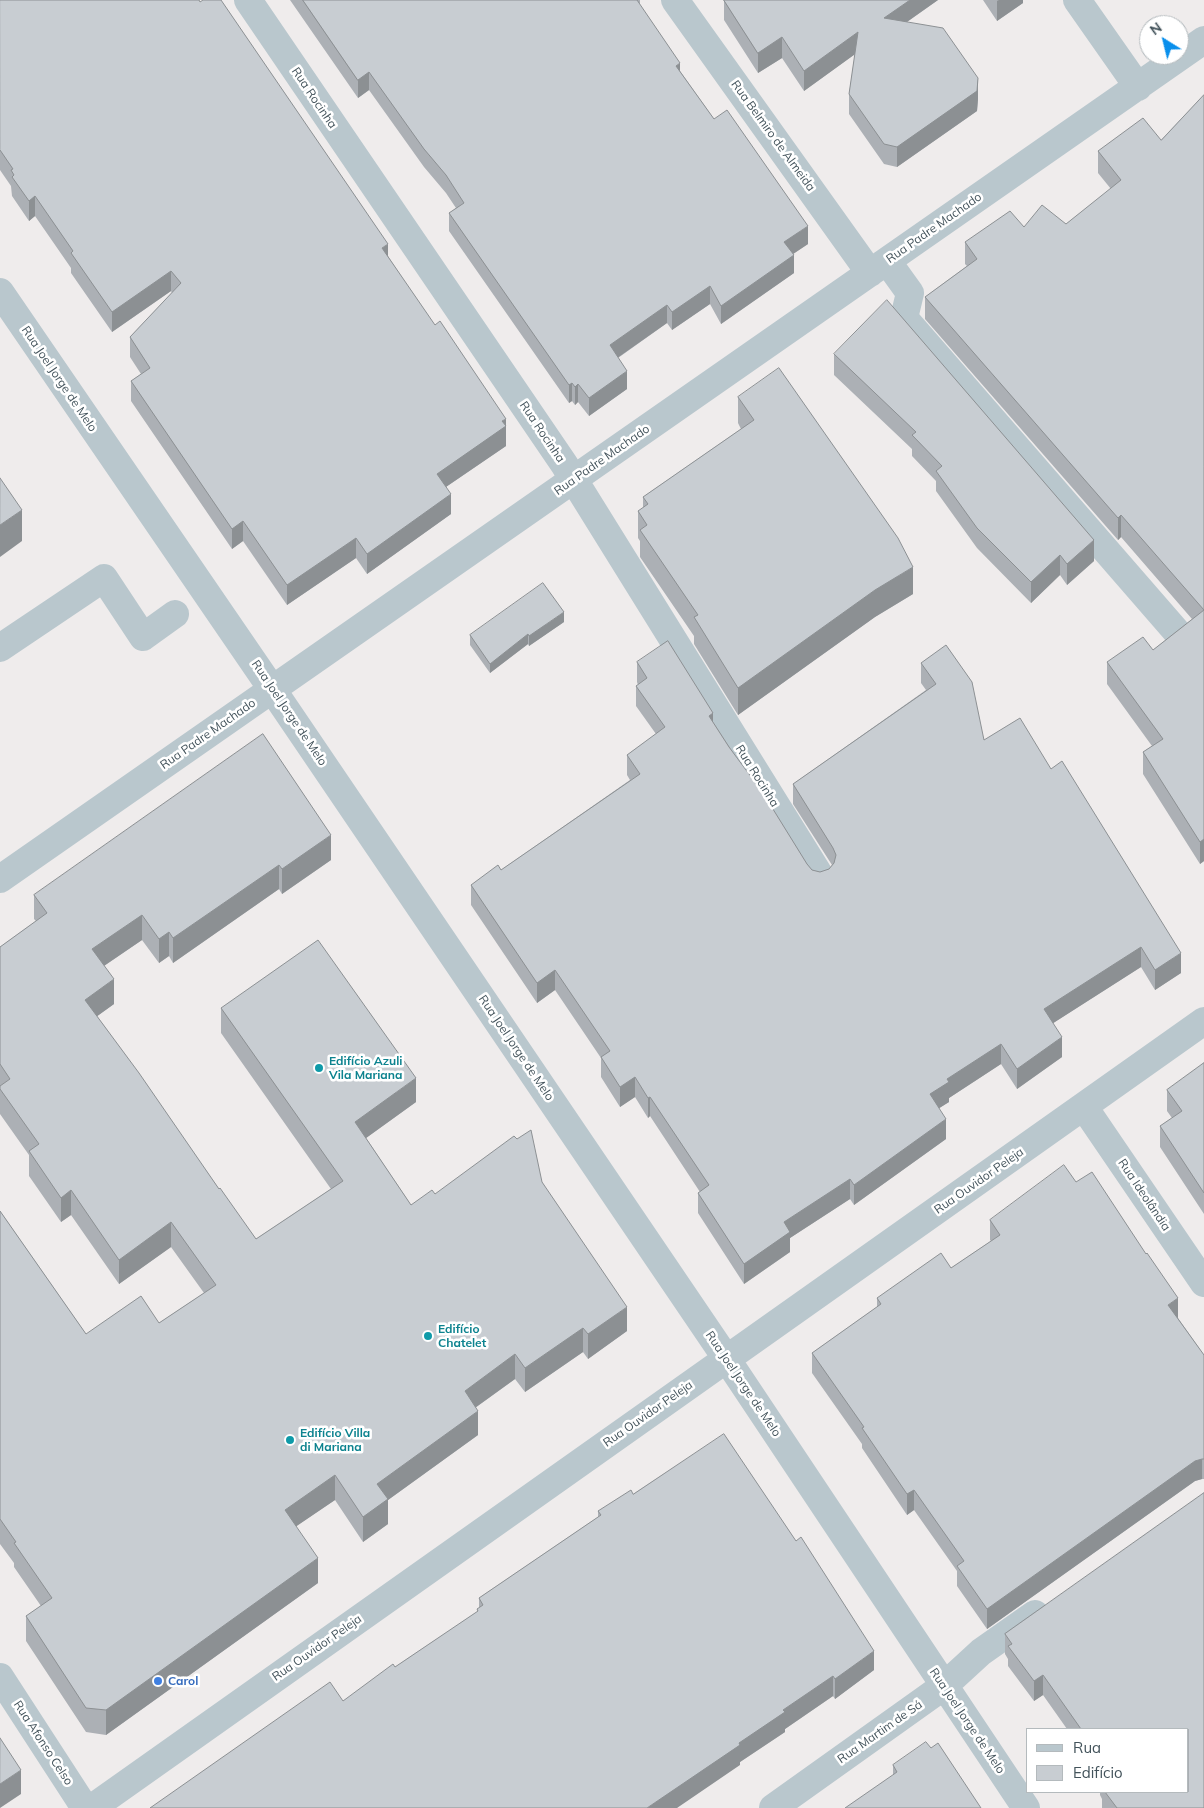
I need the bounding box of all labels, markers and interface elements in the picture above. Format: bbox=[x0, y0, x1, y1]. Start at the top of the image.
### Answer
north arrow bbox=[1139, 15, 1189, 65]
text: N bbox=[1146, 18, 1165, 39]
street label: Rua Rocinha bbox=[288, 65, 340, 131]
street label: Rua Belmiro de Almeida bbox=[728, 78, 818, 194]
street label: Rua Padre Machado bbox=[884, 190, 984, 266]
street label: Rua Joel Jorge de Melo bbox=[18, 323, 100, 435]
street label: Rua Rocinha bbox=[516, 399, 568, 465]
street label: Rua Padre Machado bbox=[552, 422, 652, 498]
street label: Rua Joel Jorge de Melo bbox=[248, 657, 330, 769]
street label: Rua Padre Machado bbox=[158, 696, 258, 772]
street label: Rua Rocinha bbox=[732, 742, 782, 810]
street label: Rua Joel Jorge de Melo bbox=[475, 992, 557, 1104]
place label: Edifício Azuli Vila Mariana bbox=[329, 1054, 402, 1082]
marker: Edifício Azuli Vila Mariana bbox=[313, 1062, 325, 1074]
street label: Rua Ouvidor Peleja bbox=[931, 1145, 1027, 1217]
street label: Rua Ideolândia bbox=[1115, 1156, 1173, 1234]
place label: Edifício Chatelet bbox=[438, 1322, 486, 1350]
street label: Rua Joel Jorge de Melo bbox=[702, 1328, 784, 1440]
marker: Edifício Chatelet bbox=[422, 1330, 434, 1342]
street label: Rua Ouvidor Peleja bbox=[600, 1378, 696, 1450]
place label: Edifício Villa di Mariana bbox=[300, 1426, 370, 1454]
marker: Edifício Villa di Mariana bbox=[284, 1434, 296, 1446]
street label: Rua Ouvidor Peleja bbox=[269, 1612, 365, 1684]
street label: Rua Joel Jorge de Melo bbox=[926, 1665, 1008, 1777]
place label: Carol bbox=[168, 1674, 198, 1688]
marker: Carol bbox=[152, 1675, 164, 1687]
street label: Rua Martim de Sá bbox=[835, 1697, 925, 1767]
street label: Rua Afonso Celso bbox=[10, 1698, 76, 1788]
legend bbox=[1026, 1728, 1189, 1793]
text: Rua bbox=[1073, 1738, 1101, 1757]
text: Edifício bbox=[1073, 1763, 1123, 1782]

